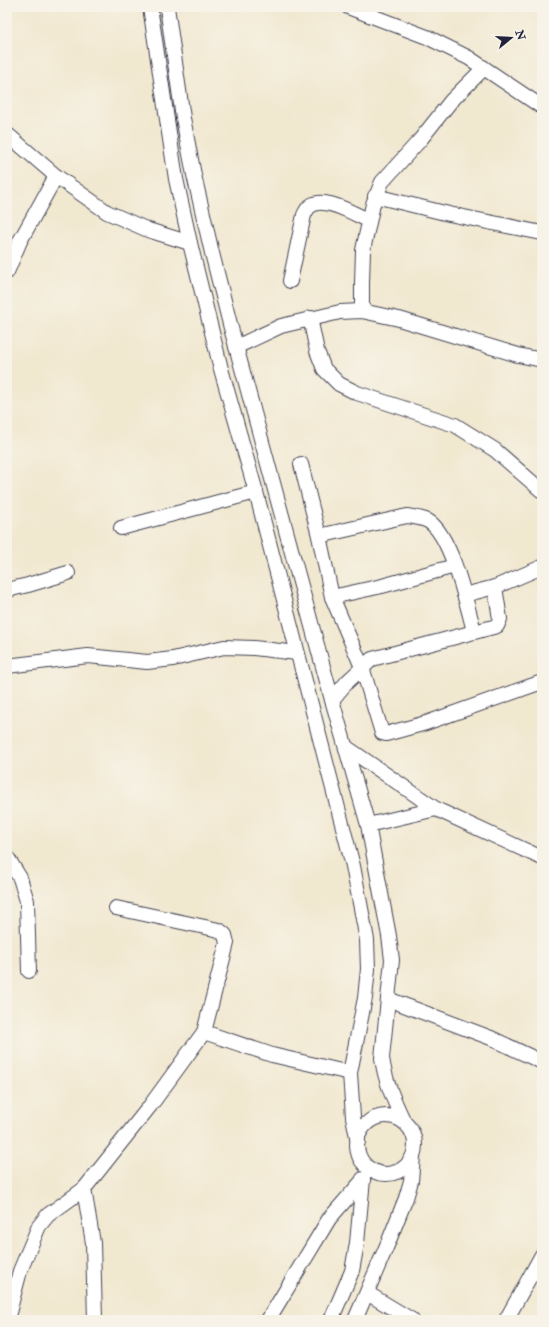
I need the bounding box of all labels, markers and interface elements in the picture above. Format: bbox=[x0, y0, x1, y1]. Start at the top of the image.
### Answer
north arrow bbox=[491, 18, 531, 58]
text: N bbox=[512, 27, 528, 43]

